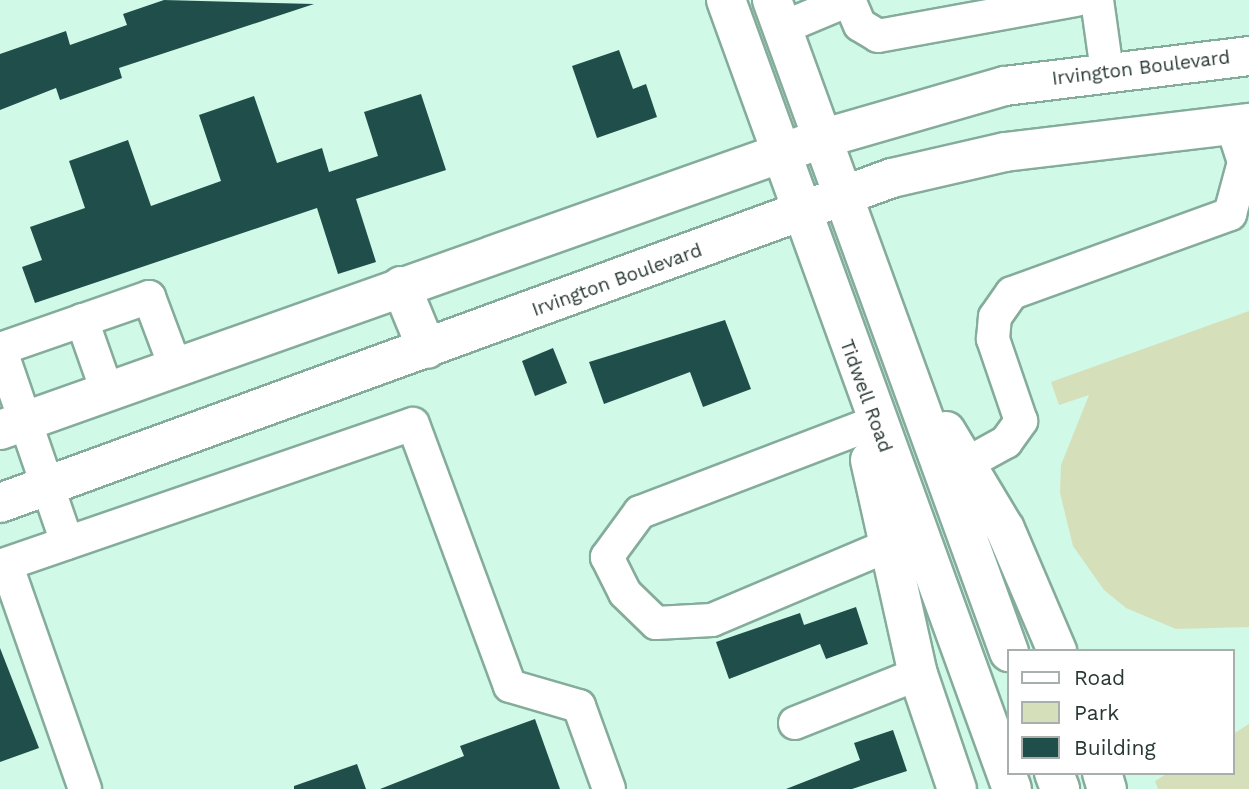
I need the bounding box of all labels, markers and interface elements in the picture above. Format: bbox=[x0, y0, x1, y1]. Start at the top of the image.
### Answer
street label: Irvington Boulevard bbox=[1051, 46, 1231, 90]
street label: Irvington Boulevard bbox=[529, 239, 705, 321]
street label: Tidwell Road bbox=[835, 336, 897, 456]
legend bbox=[1007, 649, 1235, 775]
text: Road bbox=[1074, 665, 1125, 690]
text: Park bbox=[1074, 700, 1119, 725]
text: Building bbox=[1074, 735, 1156, 760]

